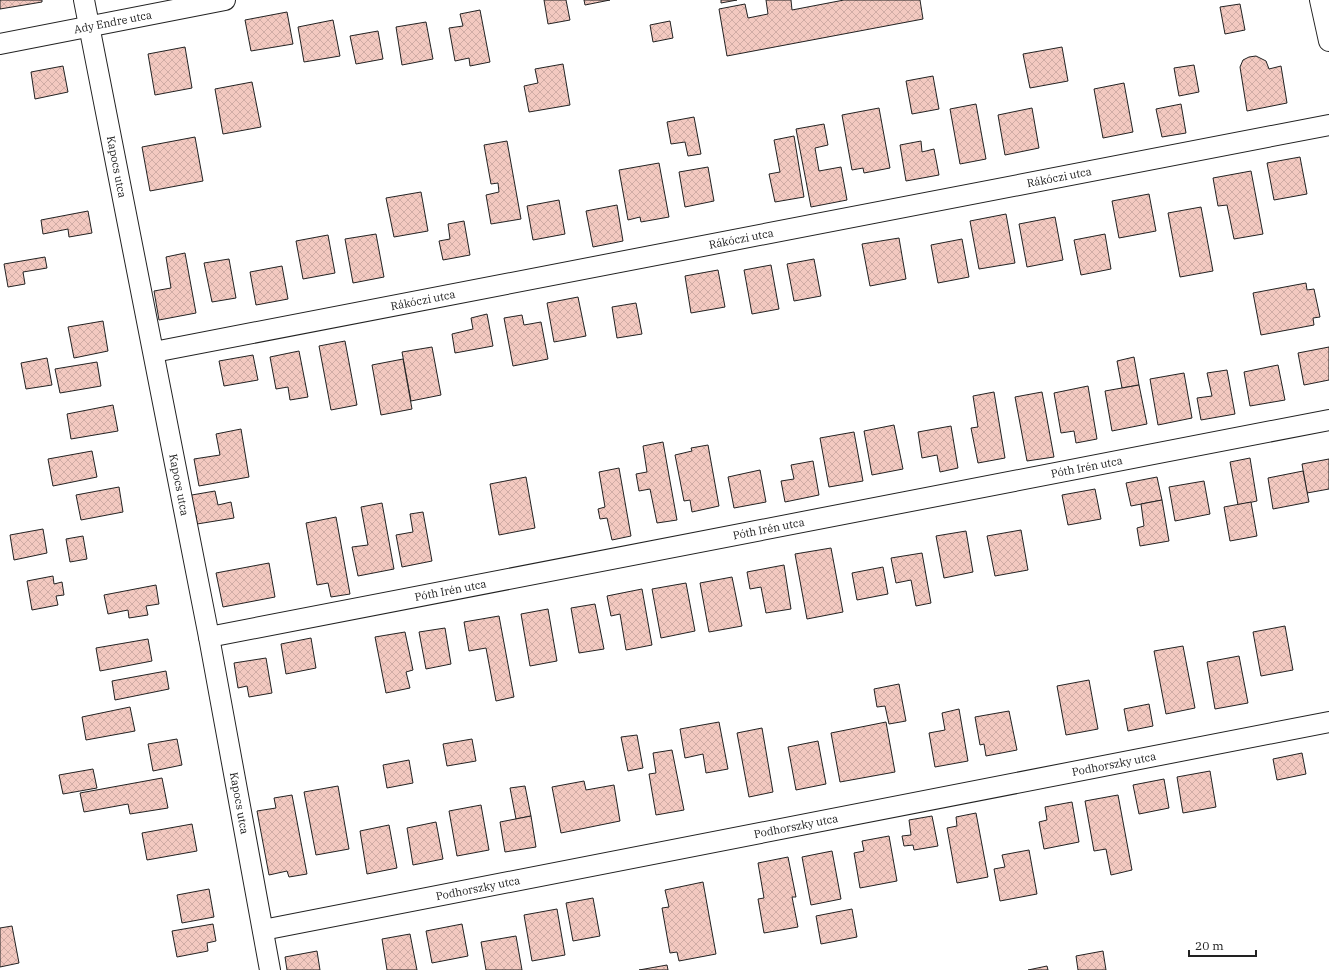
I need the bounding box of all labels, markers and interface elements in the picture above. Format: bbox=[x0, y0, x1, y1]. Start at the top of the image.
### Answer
street label: Ady Endre utca bbox=[73, 7, 153, 36]
street label: Kapocs utca bbox=[104, 135, 130, 199]
street label: Rákóczi utca bbox=[1026, 164, 1093, 190]
street label: Rákóczi utca bbox=[708, 225, 775, 252]
street label: Rákóczi utca bbox=[389, 287, 457, 313]
street label: Kapocs utca bbox=[166, 453, 192, 517]
street label: Póth Irén utca bbox=[1050, 453, 1124, 481]
street label: Póth Irén utca bbox=[732, 515, 806, 542]
street label: Póth Irén utca bbox=[413, 576, 488, 604]
street label: Podhorszky utca bbox=[1071, 749, 1157, 779]
street label: Kapocs utca bbox=[227, 771, 252, 835]
street label: Podhorszky utca bbox=[753, 811, 839, 841]
street label: Podhorszky utca bbox=[435, 873, 521, 903]
scale bar bbox=[1189, 932, 1256, 958]
text: 20 m bbox=[1195, 938, 1224, 953]

